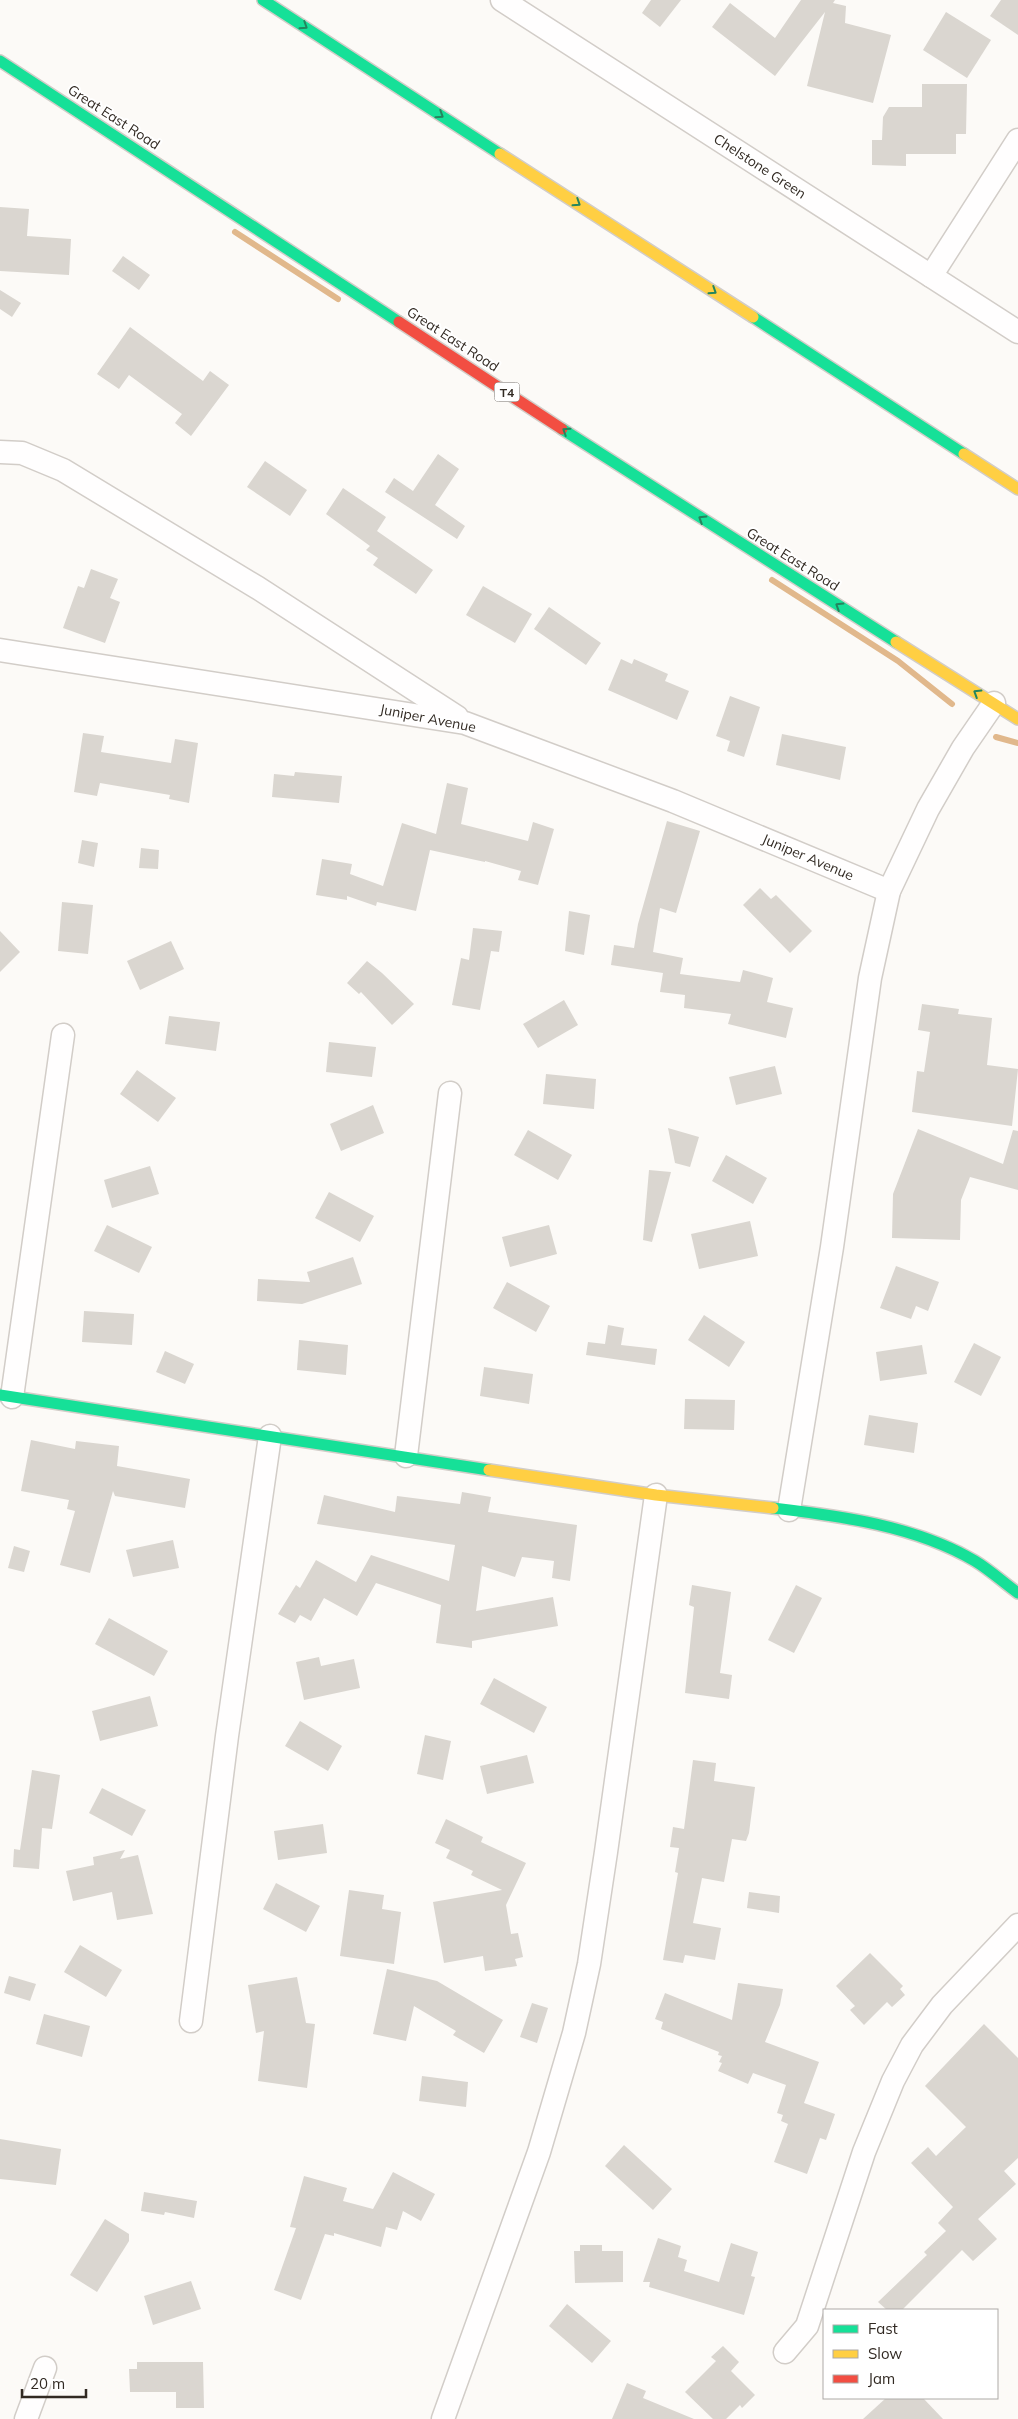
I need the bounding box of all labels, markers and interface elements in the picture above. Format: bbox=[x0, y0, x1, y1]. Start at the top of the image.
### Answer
one-way arrow bbox=[298, 20, 307, 30]
street label: Great East Road bbox=[65, 81, 163, 153]
one-way arrow bbox=[435, 109, 444, 118]
street label: Chelstone Green bbox=[710, 129, 810, 203]
one-way arrow bbox=[571, 197, 580, 206]
one-way arrow bbox=[708, 285, 717, 295]
street label: Great East Road bbox=[404, 303, 502, 375]
road number: T4 bbox=[494, 382, 520, 402]
one-way arrow bbox=[562, 427, 571, 437]
one-way arrow bbox=[698, 516, 707, 526]
street label: Great East Road bbox=[743, 523, 843, 595]
one-way arrow bbox=[836, 603, 845, 612]
one-way arrow bbox=[973, 689, 982, 699]
street label: Juniper Avenue bbox=[378, 700, 478, 736]
street label: Juniper Avenue bbox=[759, 830, 857, 884]
legend bbox=[823, 2309, 998, 2399]
text: Fast bbox=[868, 2319, 898, 2338]
text: Slow bbox=[868, 2344, 902, 2363]
scale bar bbox=[22, 2366, 86, 2398]
text: Jam bbox=[868, 2369, 895, 2388]
text: 20 m bbox=[30, 2374, 65, 2393]

